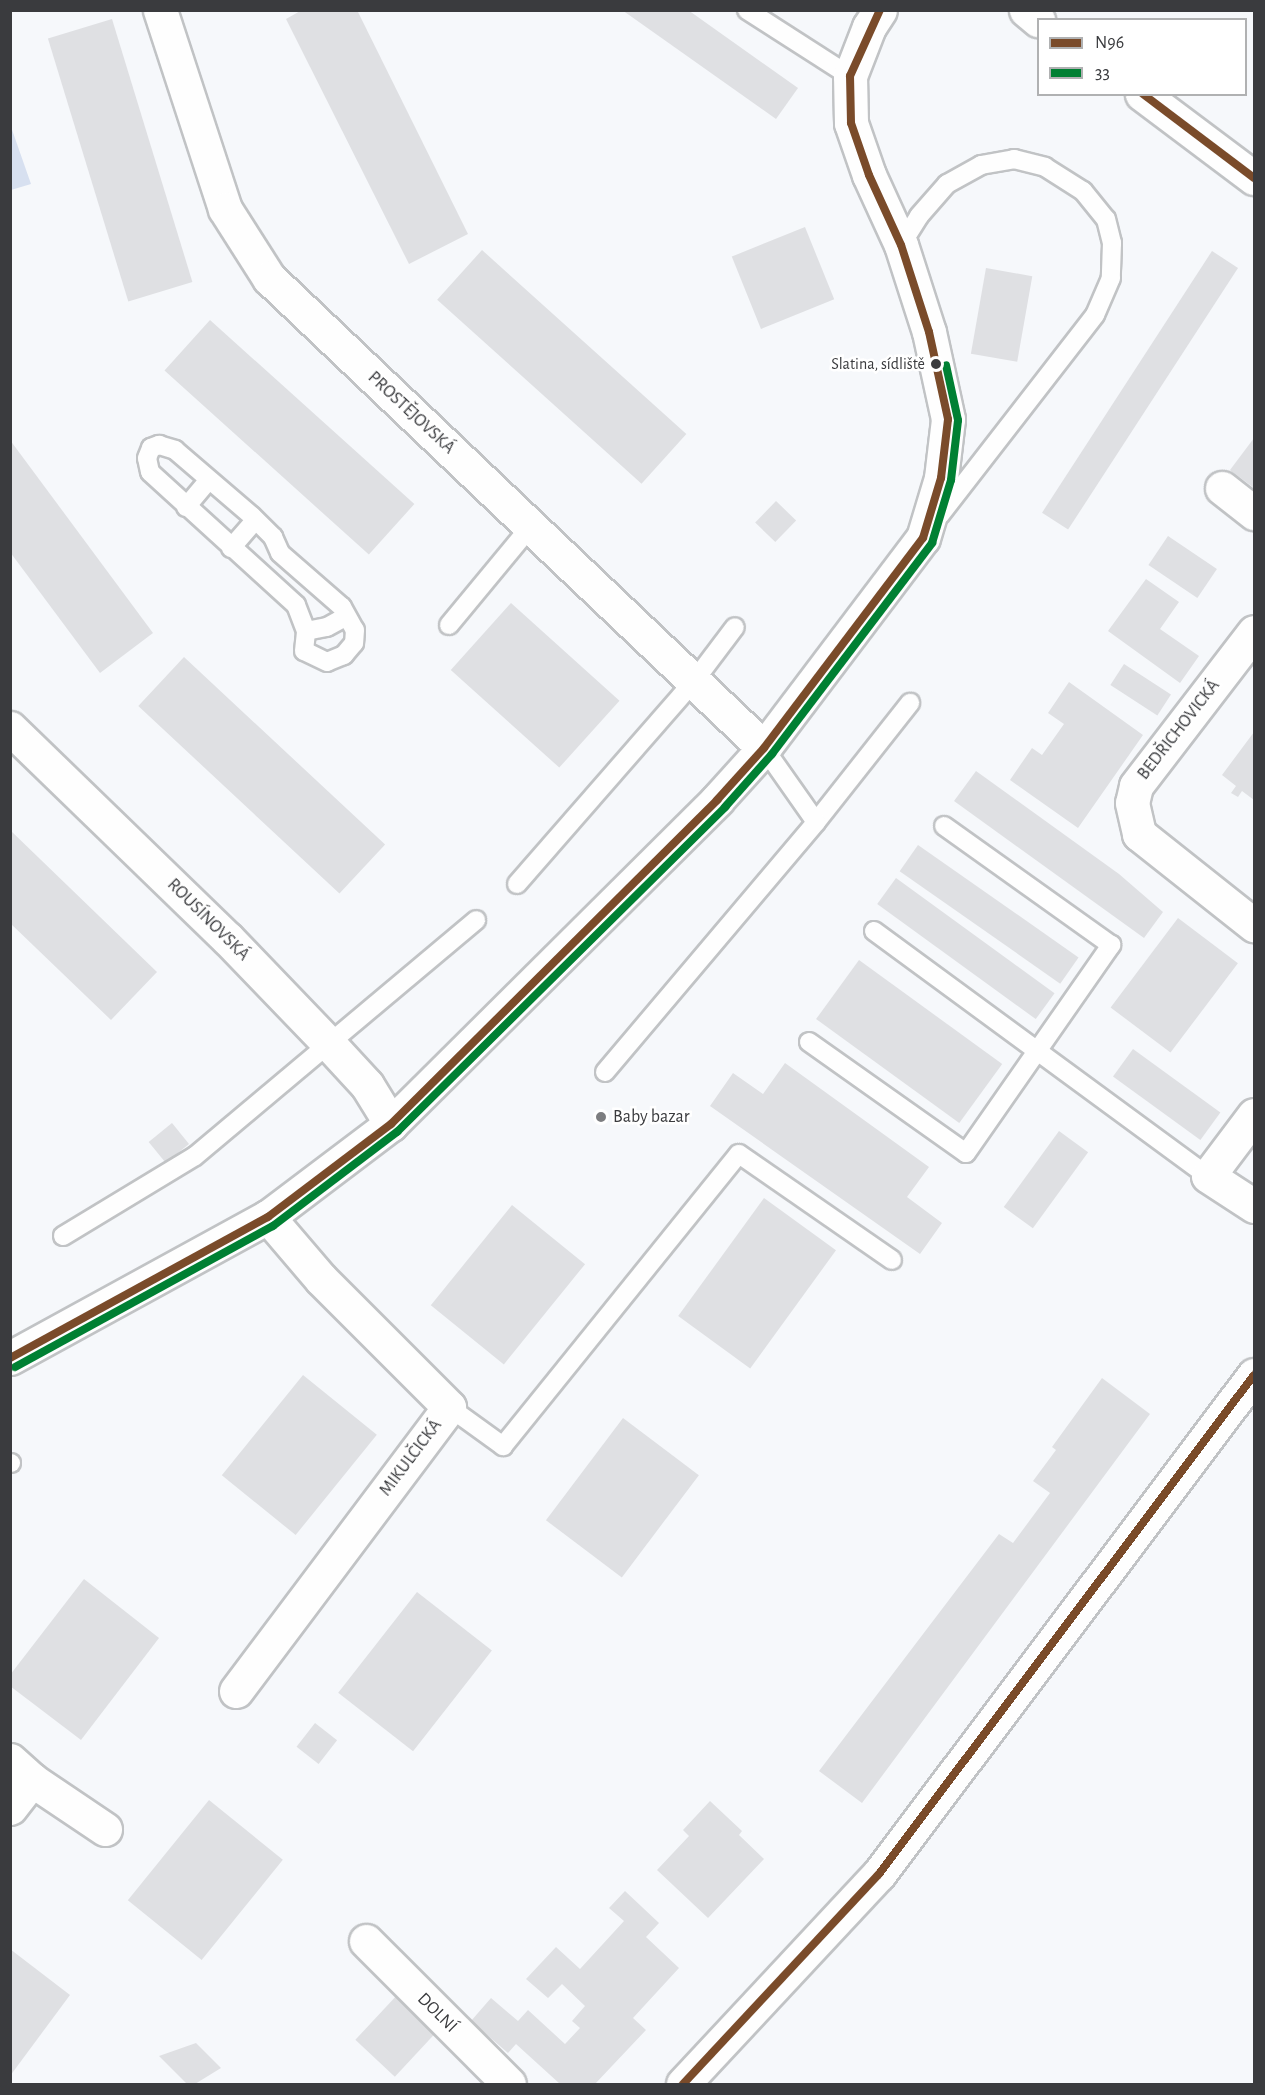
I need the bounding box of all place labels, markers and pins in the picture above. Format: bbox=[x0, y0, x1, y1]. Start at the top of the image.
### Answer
place label: Slatina, sídliště bbox=[831, 354, 925, 374]
marker: Slatina, sídliště bbox=[930, 358, 942, 370]
place label: Baby bazar bbox=[613, 1106, 690, 1128]
marker: Baby bazar bbox=[594, 1110, 608, 1124]

